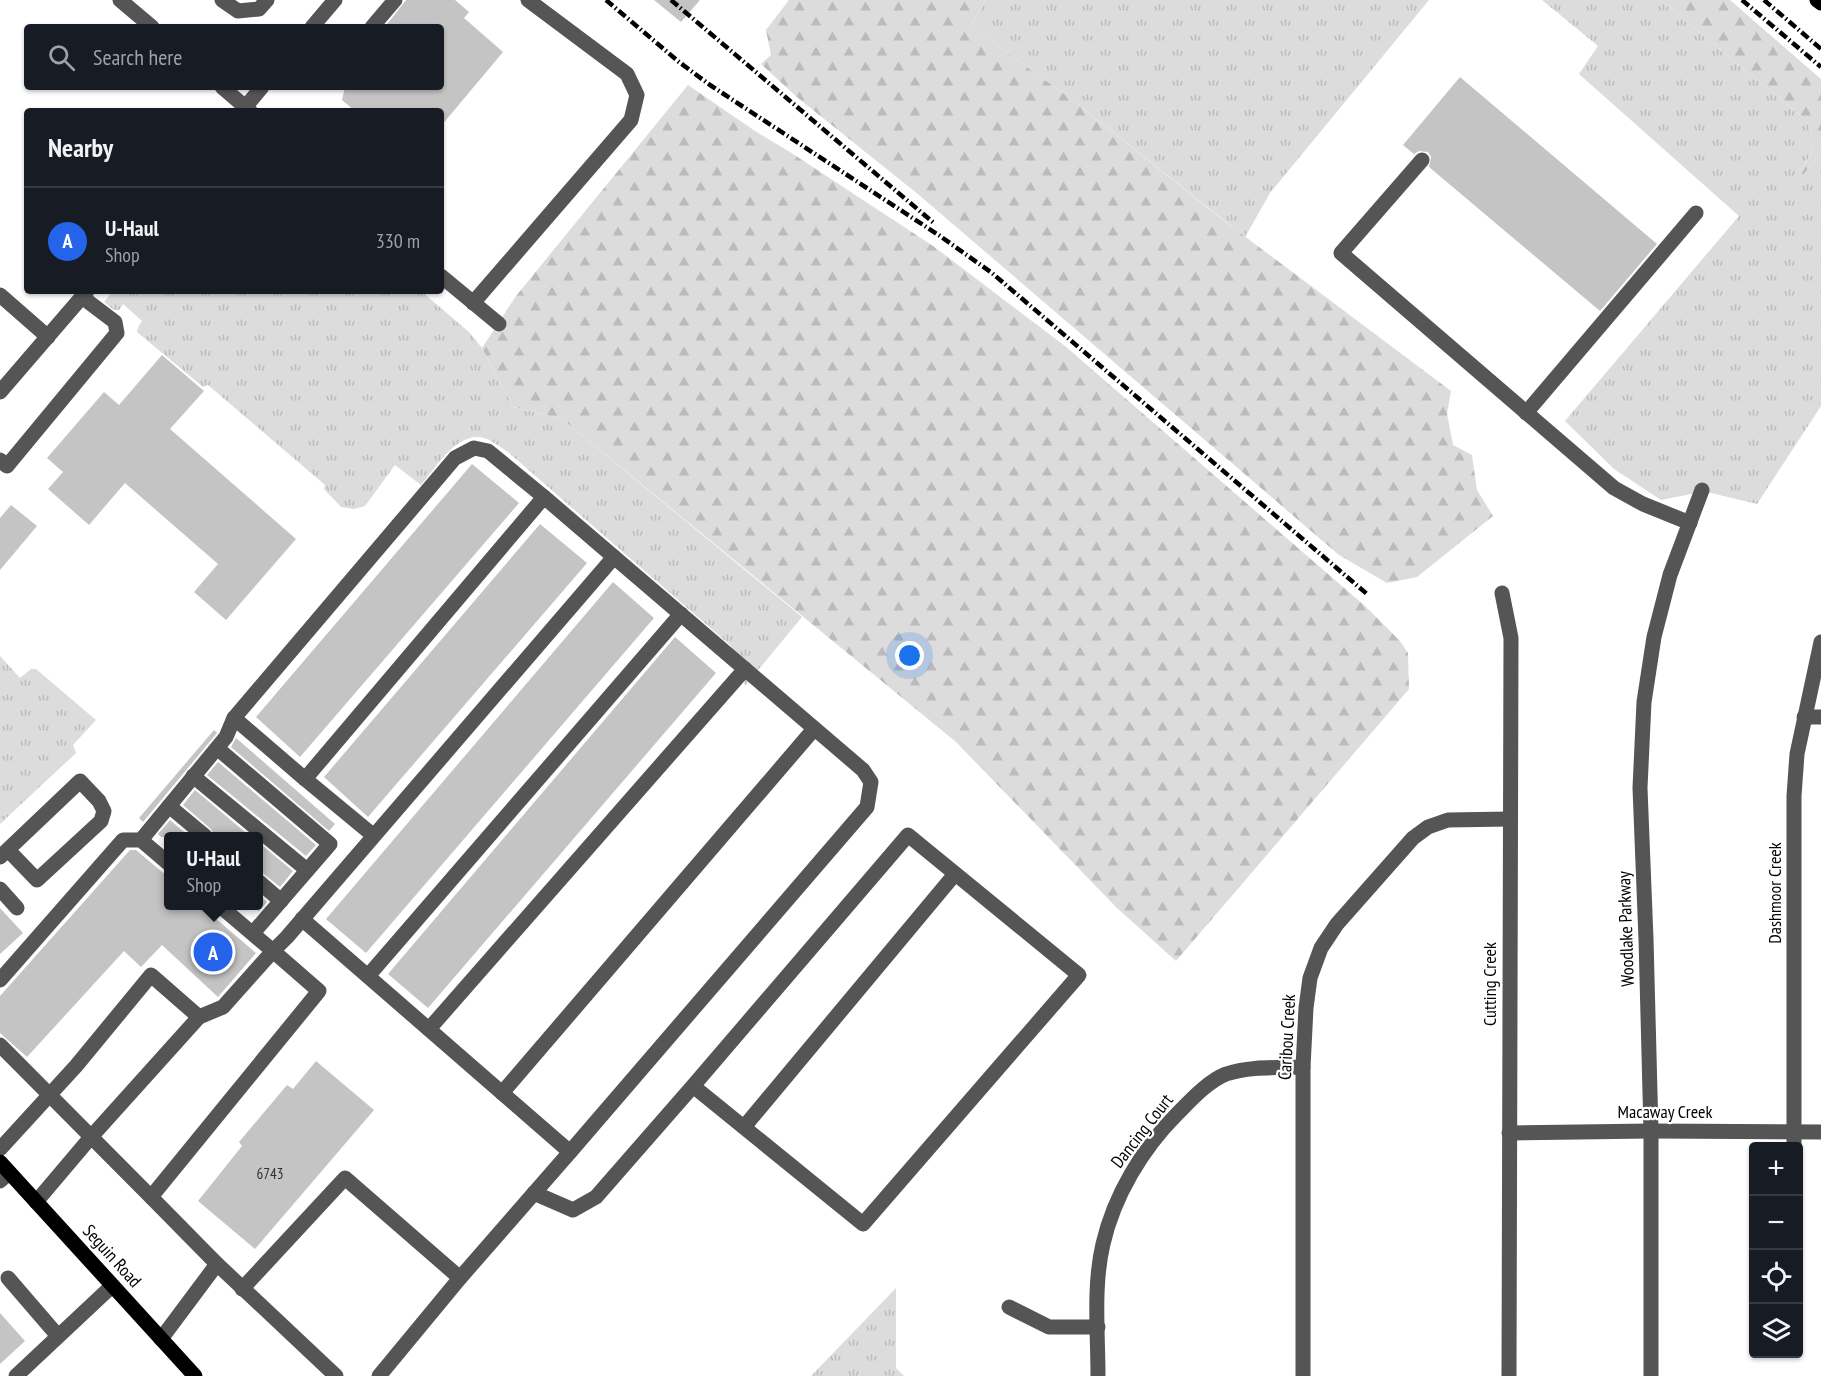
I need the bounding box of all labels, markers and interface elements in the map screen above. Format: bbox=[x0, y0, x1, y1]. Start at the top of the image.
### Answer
search box bbox=[24, 24, 444, 90]
icon: search bbox=[45, 41, 78, 74]
text: Search here bbox=[93, 43, 182, 71]
text: Nearby bbox=[48, 131, 113, 164]
text: U-Haul bbox=[105, 214, 159, 242]
text: A bbox=[62, 228, 73, 254]
text: 330 m bbox=[376, 228, 420, 254]
text: Shop bbox=[105, 242, 140, 268]
your location bbox=[895, 641, 924, 670]
popup bbox=[164, 832, 263, 910]
street label: Dashmoor Creek bbox=[1763, 842, 1786, 944]
text: U-Haul bbox=[187, 844, 240, 872]
street label: Woodlake Parkway bbox=[1612, 871, 1639, 987]
text: Shop bbox=[187, 872, 221, 898]
pin: A bbox=[194, 930, 232, 974]
street label: Cutting Creek bbox=[1478, 942, 1501, 1026]
street label: Caribou Creek bbox=[1273, 993, 1300, 1080]
street label: Dancing Court bbox=[1105, 1089, 1178, 1172]
street label: Macaway Creek bbox=[1618, 1100, 1712, 1123]
map controls bbox=[1749, 1142, 1803, 1358]
button: + bbox=[1749, 1142, 1803, 1196]
house number: 6743 bbox=[256, 1164, 284, 1183]
button: − bbox=[1749, 1196, 1803, 1250]
street label: Seguin Road bbox=[78, 1219, 147, 1292]
button: locate bbox=[1749, 1250, 1803, 1304]
button: layers bbox=[1749, 1304, 1803, 1358]

